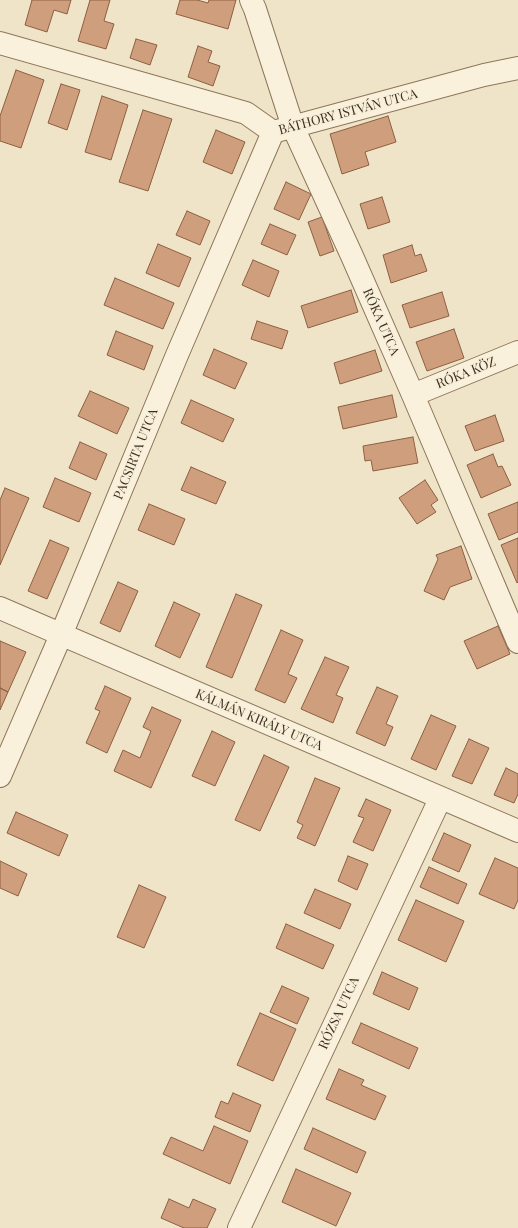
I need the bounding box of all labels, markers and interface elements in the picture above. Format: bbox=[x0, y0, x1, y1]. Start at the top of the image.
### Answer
street label: BÁTHORY ISTVÁN UTCA bbox=[277, 86, 419, 138]
street label: RÓKA UTCA bbox=[359, 286, 403, 358]
street label: RÓKA KÖZ bbox=[434, 354, 498, 392]
street label: PACSIRTA UTCA bbox=[111, 406, 161, 502]
street label: KÁLMÁN KIRÁLY UTCA bbox=[193, 686, 325, 754]
street label: RÓZSA UTCA bbox=[315, 974, 363, 1052]

